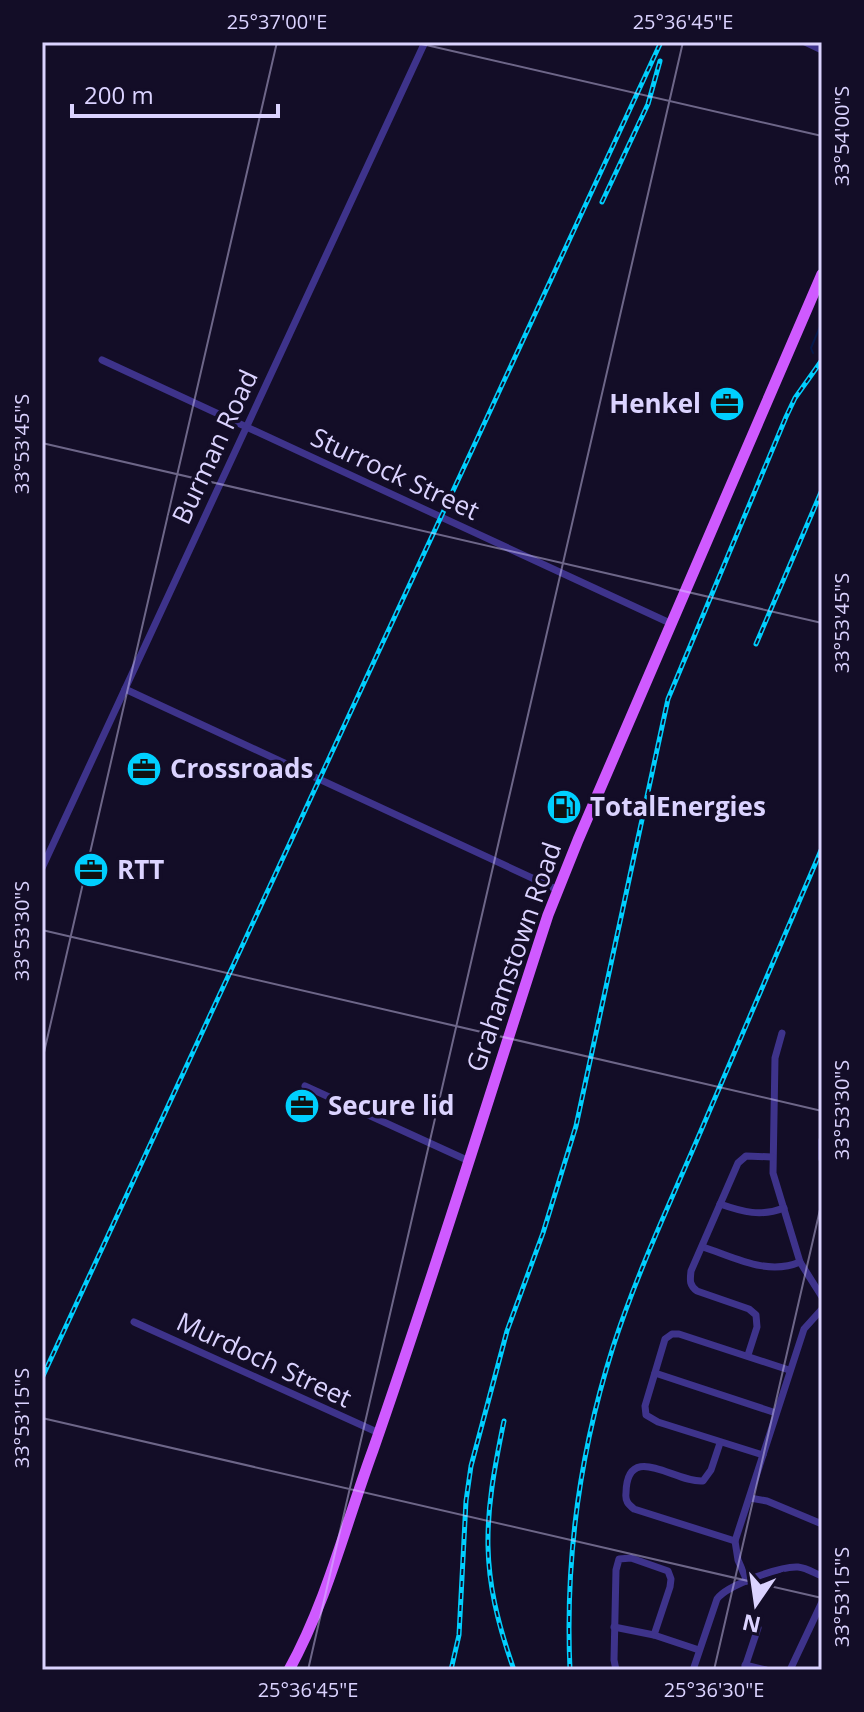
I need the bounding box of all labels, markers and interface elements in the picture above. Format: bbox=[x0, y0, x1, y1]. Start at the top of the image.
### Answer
text: 25°37'00"E bbox=[227, 8, 327, 35]
text: 25°36'45"E bbox=[633, 8, 733, 35]
scale bar bbox=[72, 68, 278, 118]
text: 200 m bbox=[84, 78, 154, 111]
text: 33°54'00"S bbox=[828, 86, 855, 186]
street label: Burman Road bbox=[163, 363, 266, 530]
place label: Henkel bbox=[609, 385, 701, 421]
office icon: Henkel bbox=[708, 385, 746, 423]
text: 33°53'45"S bbox=[8, 394, 35, 494]
street label: Sturrock Street bbox=[305, 418, 485, 528]
text: 33°53'45"S bbox=[828, 573, 855, 673]
office icon: Crossroads bbox=[125, 750, 163, 788]
place label: Crossroads bbox=[170, 750, 313, 786]
fuel station icon: TotalEnergies bbox=[545, 788, 583, 826]
place label: TotalEnergies bbox=[590, 788, 766, 824]
street label: Grahamstown Road bbox=[457, 837, 569, 1076]
office icon: RTT bbox=[72, 851, 110, 889]
place label: RTT bbox=[117, 851, 164, 887]
text: 33°53'30"S bbox=[8, 881, 35, 981]
text: 33°53'30"S bbox=[828, 1060, 855, 1160]
office icon: Secure lid bbox=[283, 1087, 321, 1125]
place label: Secure lid bbox=[328, 1087, 454, 1123]
street label: Murdoch Street bbox=[171, 1303, 358, 1415]
text: 33°53'15"S bbox=[8, 1368, 35, 1468]
text: 33°53'15"S bbox=[828, 1547, 855, 1647]
north arrow bbox=[716, 1564, 796, 1644]
text: N bbox=[739, 1608, 763, 1641]
text: 25°36'45"E bbox=[258, 1676, 358, 1703]
text: 25°36'30"E bbox=[664, 1676, 764, 1703]

